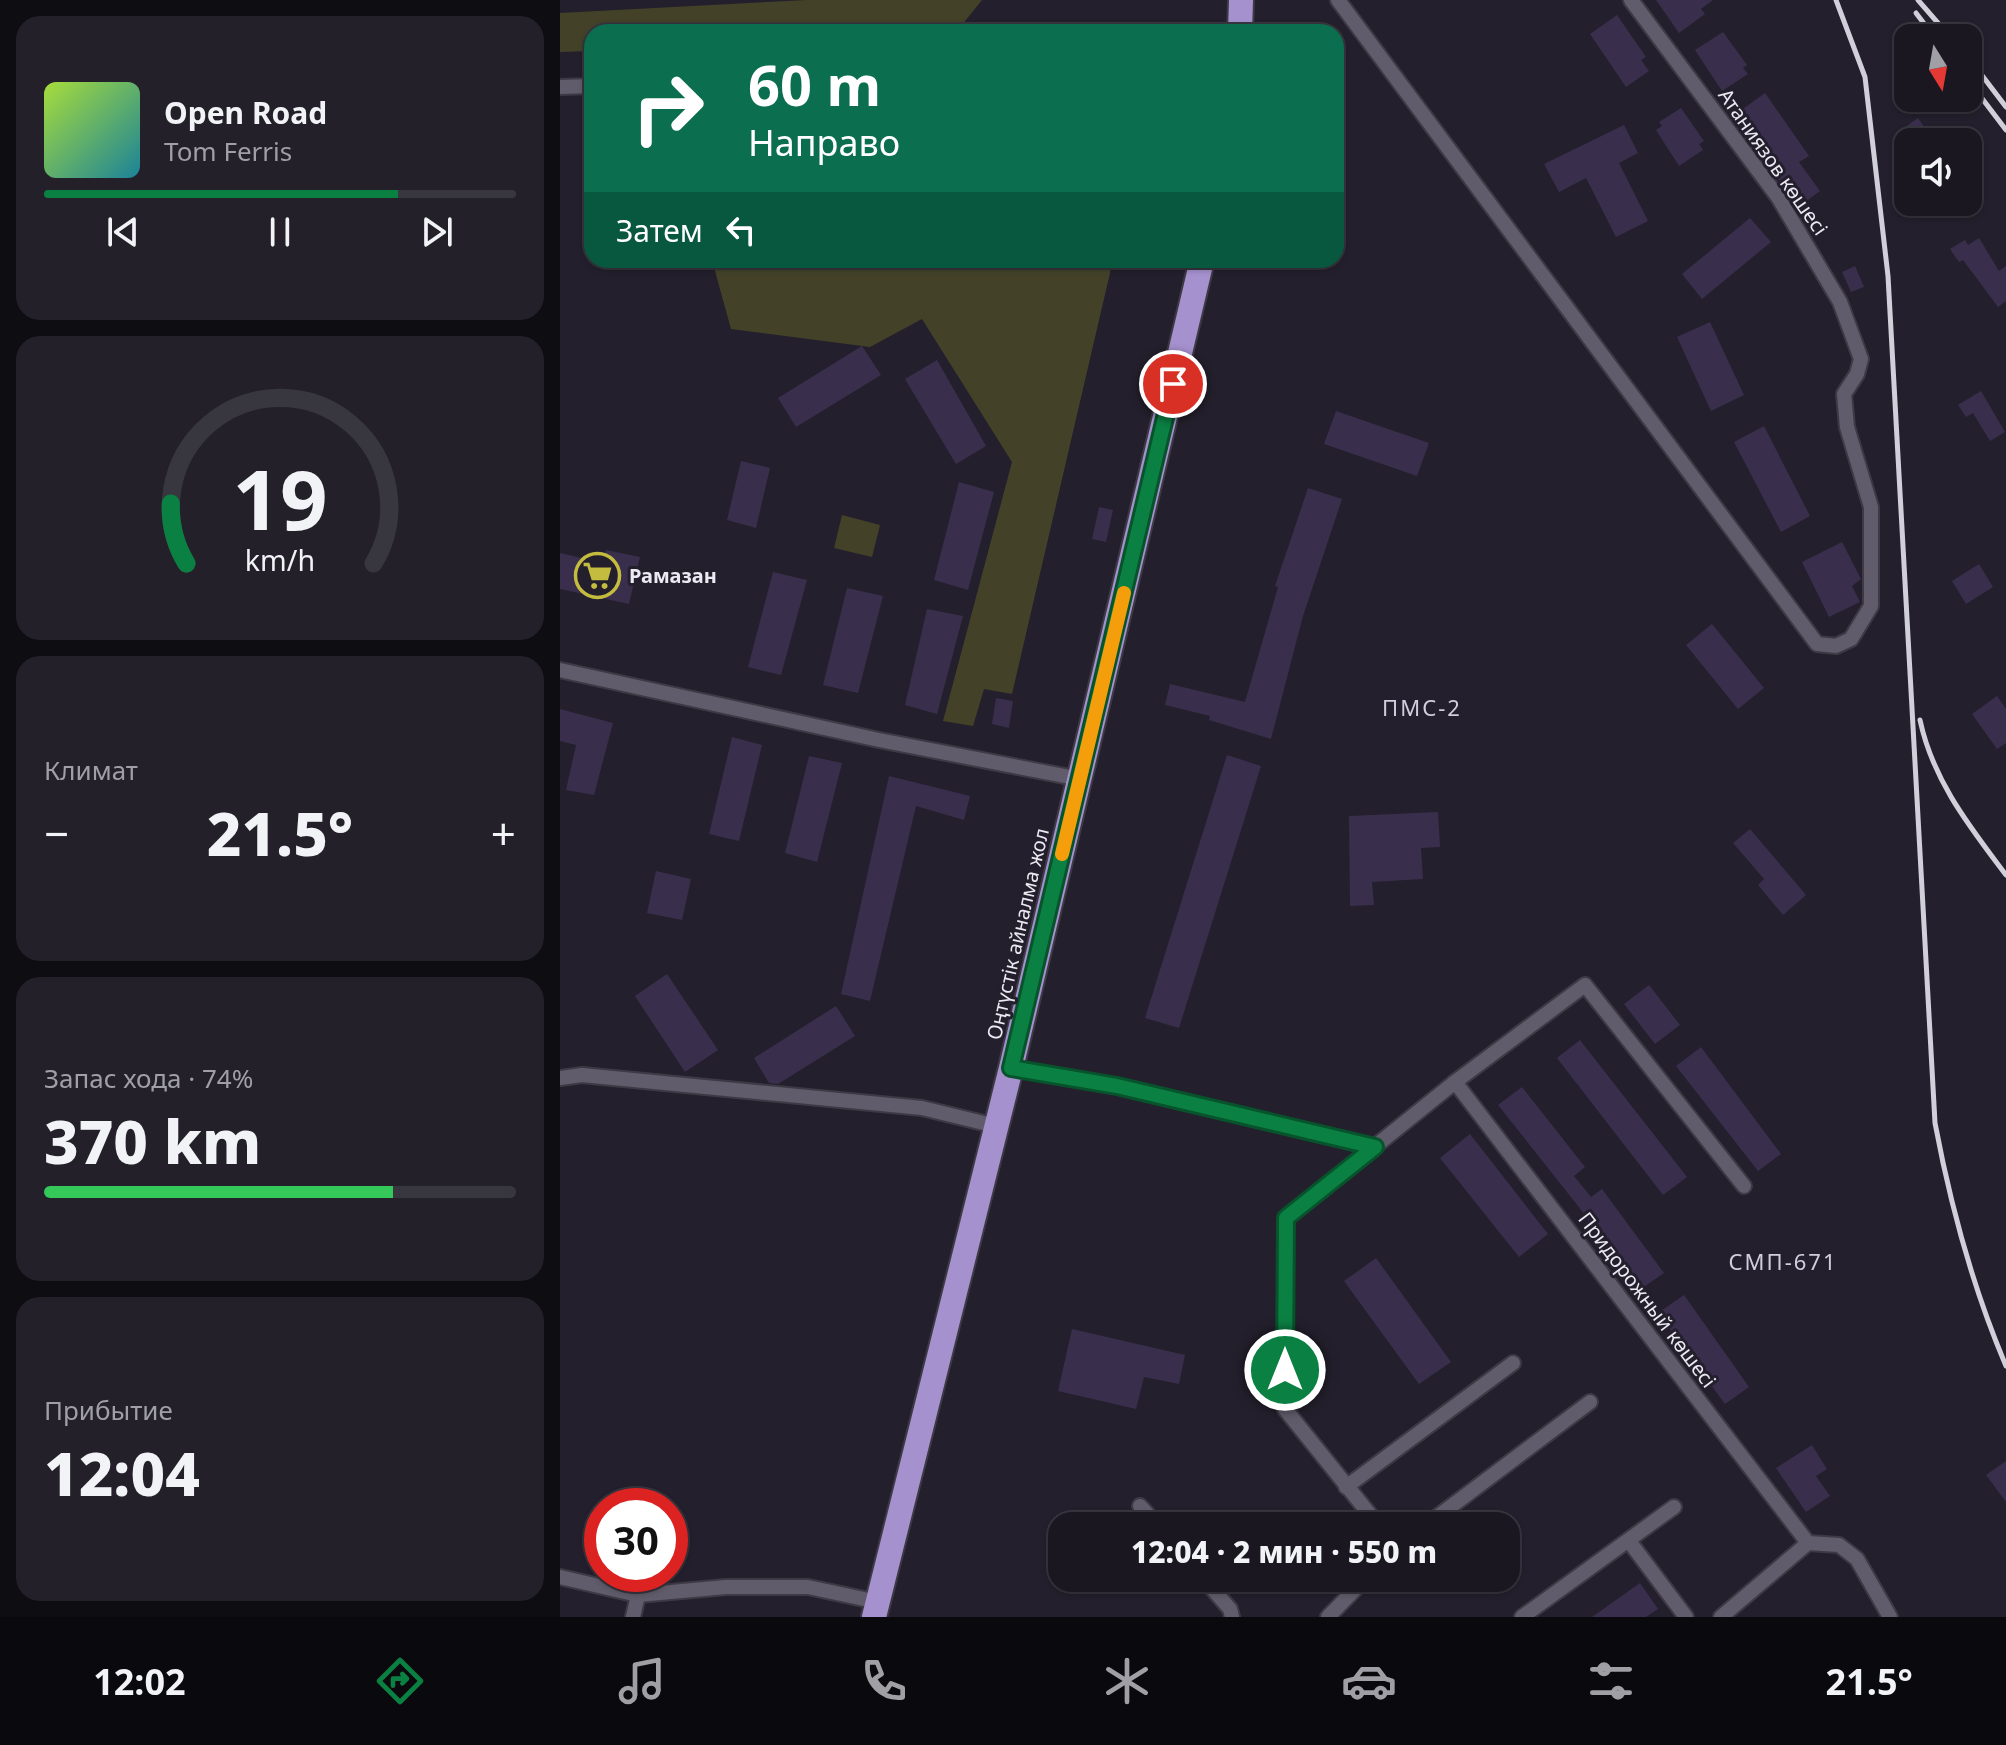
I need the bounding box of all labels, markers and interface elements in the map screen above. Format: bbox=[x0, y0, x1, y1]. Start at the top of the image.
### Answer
north arrow bbox=[1894, 24, 1982, 112]
map controls bbox=[1894, 24, 1982, 216]
text: 60 m bbox=[748, 46, 881, 122]
icon: right bbox=[616, 56, 720, 160]
street label: Атаниязов көшесі bbox=[1713, 83, 1834, 240]
text: Open Road bbox=[164, 92, 327, 133]
text: Направо bbox=[748, 118, 900, 167]
button: sound bbox=[1894, 128, 1982, 216]
text: Tom Ferris bbox=[164, 133, 292, 169]
icon: left bbox=[719, 208, 763, 252]
icon: previous bbox=[101, 210, 145, 254]
icon: pause bbox=[258, 210, 302, 254]
icon: next bbox=[415, 210, 459, 254]
text: Затем bbox=[616, 210, 703, 251]
pin bbox=[1139, 350, 1207, 418]
icon: arrive bbox=[1151, 362, 1195, 406]
text: 19 bbox=[232, 441, 328, 554]
text: km/h bbox=[245, 540, 315, 579]
supermarket icon: Рамазан bbox=[574, 552, 622, 600]
place label: Рамазан bbox=[629, 562, 717, 589]
district label: ПМС-2 bbox=[1382, 692, 1462, 722]
text: Климат bbox=[44, 752, 138, 788]
text: 21.5° bbox=[207, 792, 353, 874]
text: − bbox=[44, 803, 69, 863]
text: + bbox=[491, 803, 516, 863]
street label: Оңтүстік айналма жол bbox=[980, 825, 1055, 1042]
text: Запас хода · 74% bbox=[44, 1060, 253, 1096]
text: 370 km bbox=[44, 1100, 261, 1182]
street label: Придорожный көшесі bbox=[1572, 1206, 1722, 1393]
district label: СМП-671 bbox=[1729, 1246, 1838, 1276]
position arrow bbox=[1243, 1328, 1327, 1412]
text: Прибытие bbox=[44, 1392, 173, 1428]
text: 12:04 bbox=[44, 1432, 200, 1514]
speed limit sign: 30 bbox=[584, 1488, 688, 1592]
text: 12:04 · 2 мин · 550 m bbox=[1131, 1531, 1437, 1572]
icon: directions bbox=[372, 1653, 428, 1709]
icon: music bbox=[614, 1653, 670, 1709]
icon: phone bbox=[856, 1653, 912, 1709]
icon: climate bbox=[1099, 1653, 1155, 1709]
icon: car bbox=[1341, 1653, 1397, 1709]
icon: filters bbox=[1583, 1653, 1639, 1709]
text: 12:02 bbox=[93, 1657, 186, 1706]
text: 21.5° bbox=[1826, 1657, 1913, 1706]

